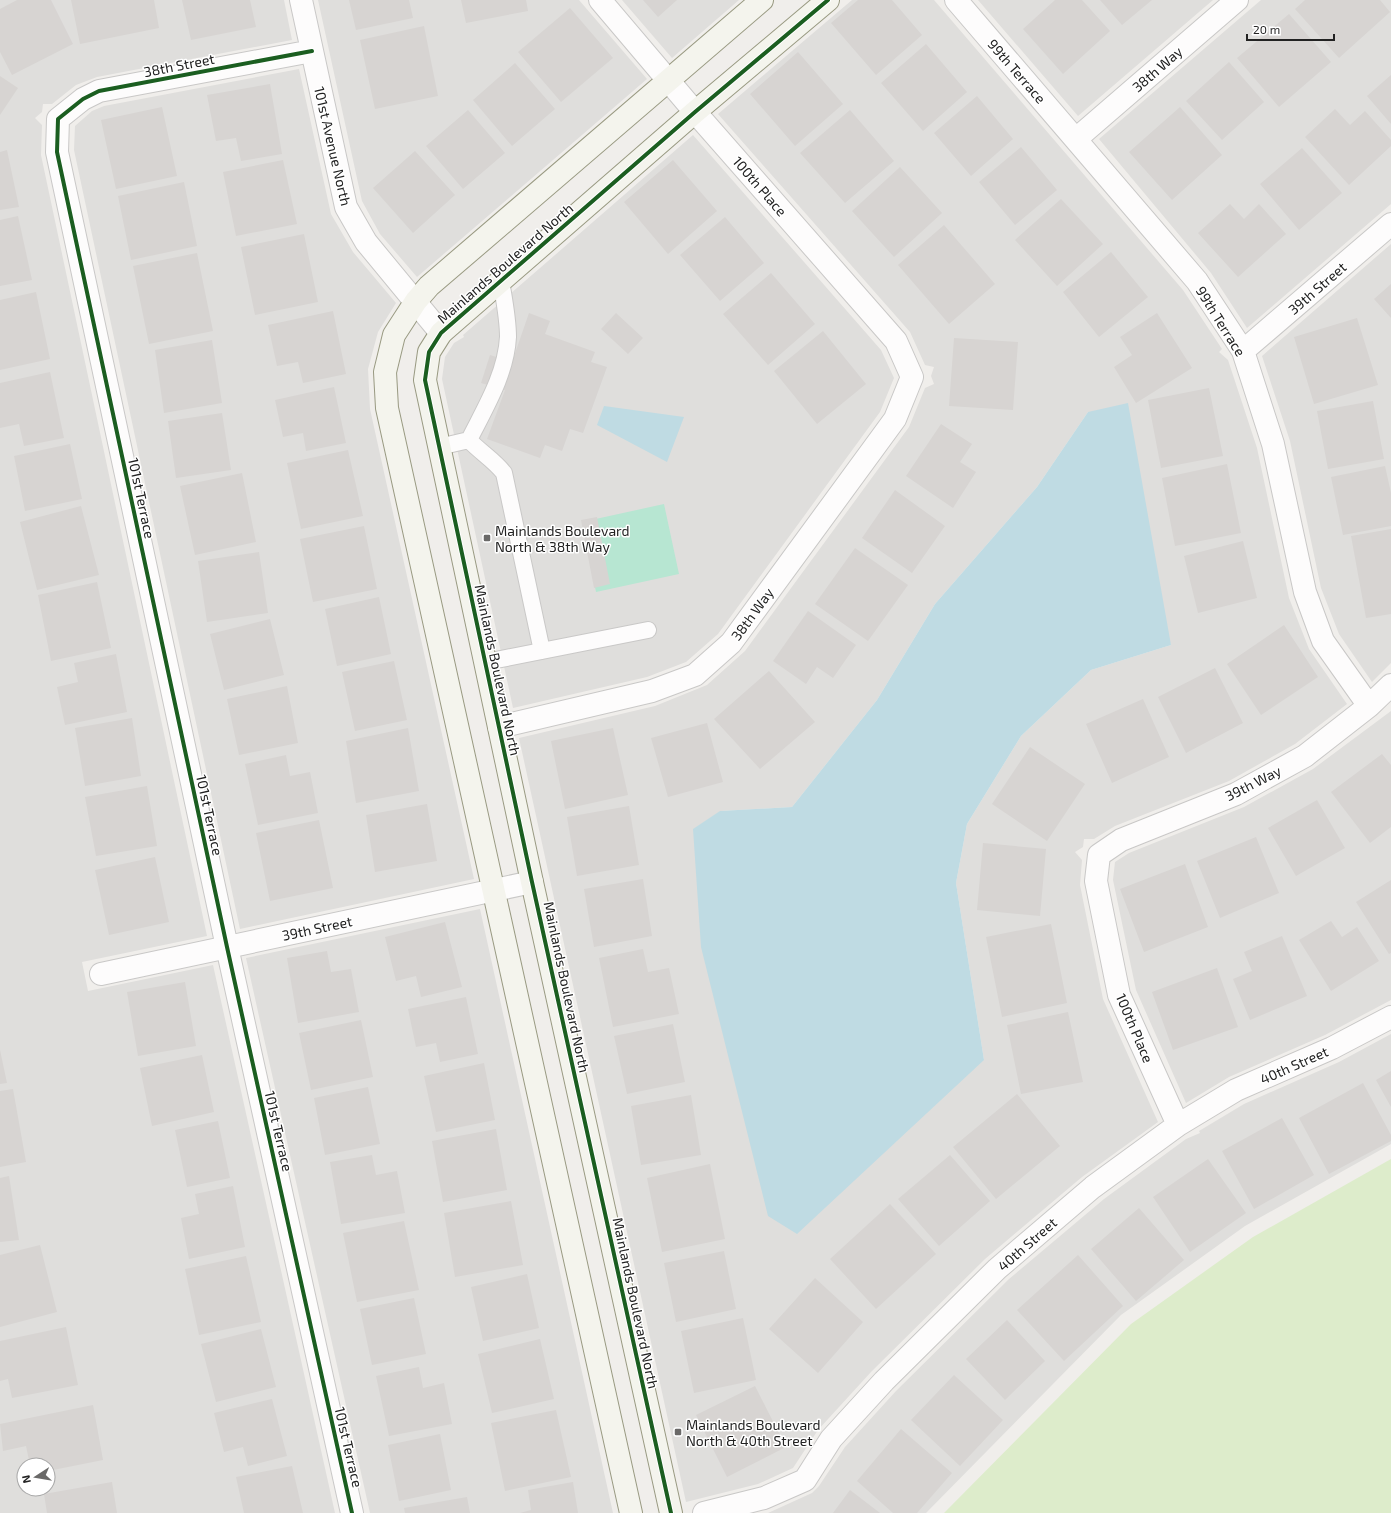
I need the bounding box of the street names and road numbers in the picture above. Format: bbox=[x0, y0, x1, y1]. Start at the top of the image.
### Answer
street label: 99th Terrace bbox=[984, 35, 1050, 107]
street label: 38th Way bbox=[1128, 42, 1186, 95]
street label: 38th Street bbox=[142, 50, 216, 80]
street label: 101st Avenue North bbox=[311, 85, 355, 207]
street label: 100th Place bbox=[730, 153, 790, 219]
street label: Mainlands Boulevard North bbox=[434, 199, 576, 327]
street label: 39th Street bbox=[1285, 258, 1349, 318]
street label: 99th Terrace bbox=[1193, 283, 1249, 359]
street label: 101st Terrace bbox=[125, 456, 159, 540]
street label: Mainlands Boulevard North bbox=[472, 583, 524, 757]
street label: 38th Way bbox=[727, 584, 777, 644]
street label: 39th Way bbox=[1222, 761, 1284, 804]
street label: 101st Terrace bbox=[193, 773, 227, 857]
street label: Mainlands Boulevard North bbox=[541, 900, 593, 1074]
street label: 39th Street bbox=[280, 912, 354, 944]
street label: 100th Place bbox=[1113, 991, 1157, 1065]
street label: 40th Street bbox=[1257, 1042, 1331, 1088]
street label: 101st Terrace bbox=[261, 1089, 297, 1173]
street label: 40th Street bbox=[994, 1214, 1060, 1274]
street label: Mainlands Boulevard North bbox=[610, 1216, 662, 1390]
street label: 101st Terrace bbox=[331, 1405, 367, 1489]

